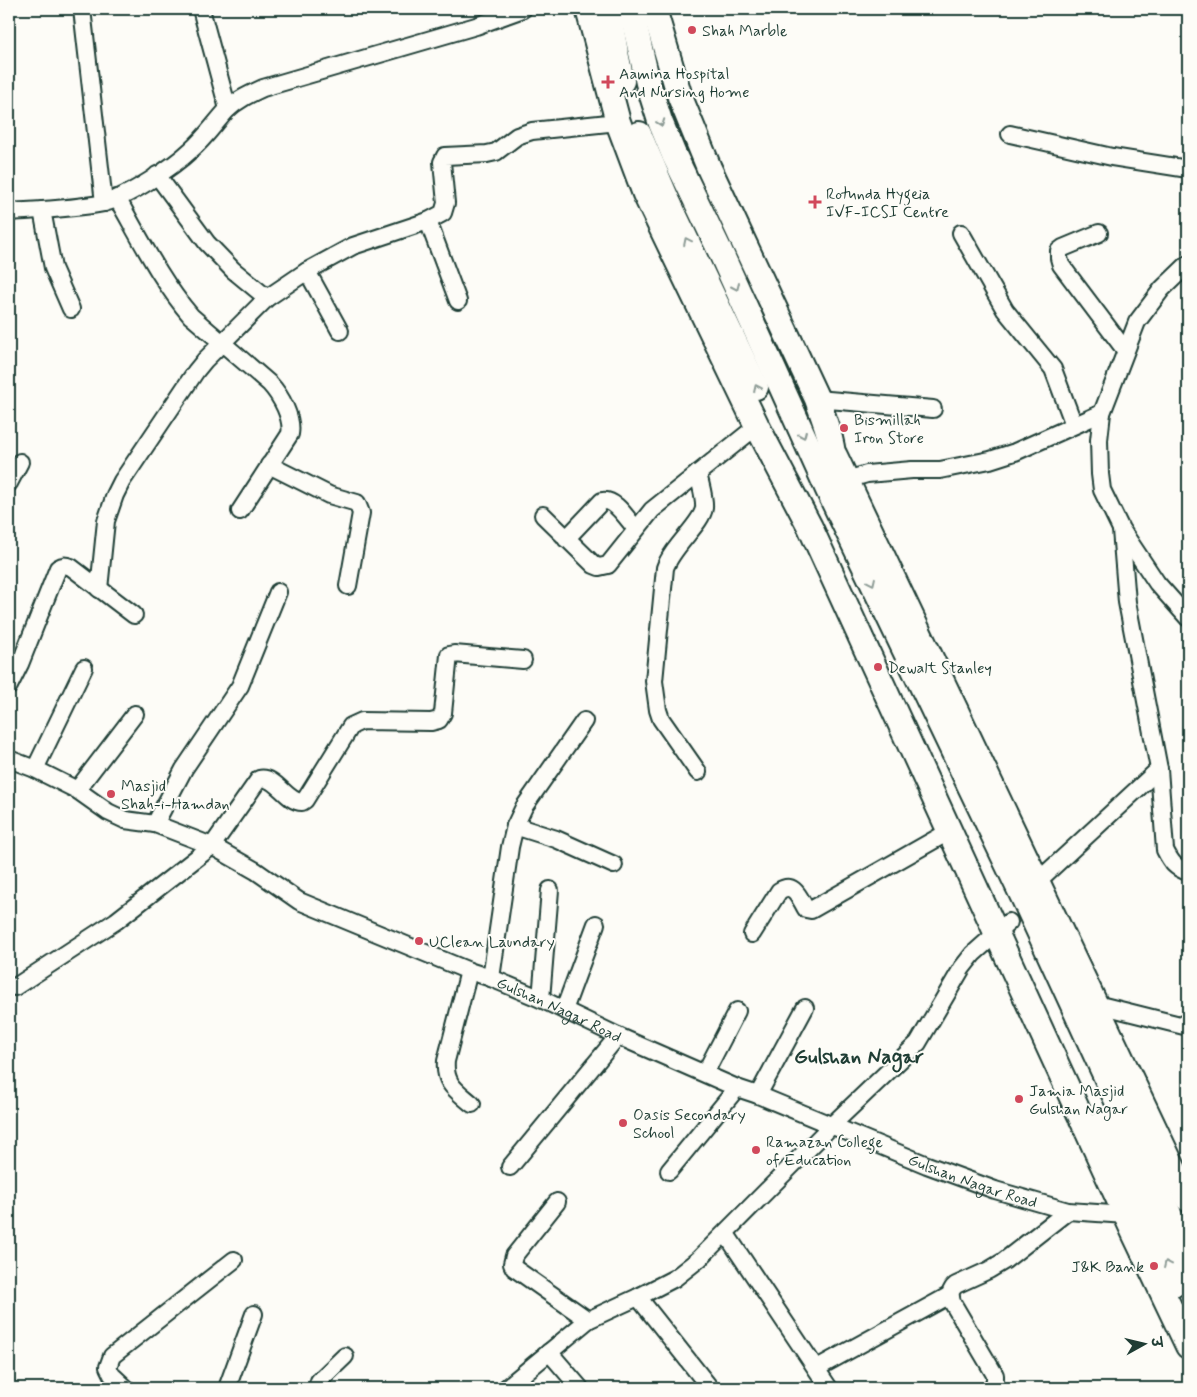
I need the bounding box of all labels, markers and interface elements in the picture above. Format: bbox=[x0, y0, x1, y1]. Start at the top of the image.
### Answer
place label: Shah Marble bbox=[702, 21, 788, 42]
marker: Shah Marble bbox=[686, 24, 698, 36]
place label: Aamina Hospital And Nursing Home bbox=[619, 64, 749, 103]
marker: Aamina Hospital And Nursing Home bbox=[601, 75, 615, 89]
one-way arrow bbox=[655, 119, 665, 127]
place label: Rotunda Hygeia IVF-ICSI Centre bbox=[826, 184, 949, 223]
marker: Rotunda Hygeia IVF-ICSI Centre bbox=[808, 195, 822, 209]
one-way arrow bbox=[683, 237, 693, 246]
one-way arrow bbox=[730, 282, 741, 291]
one-way arrow bbox=[752, 384, 763, 393]
place label: Bismillah Iron Store bbox=[854, 410, 924, 449]
marker: Bismillah Iron Store bbox=[838, 422, 850, 434]
one-way arrow bbox=[797, 430, 807, 439]
one-way arrow bbox=[865, 577, 876, 586]
place label: Dewalt Stanley bbox=[888, 658, 992, 679]
marker: Dewalt Stanley bbox=[872, 661, 884, 673]
place label: Masjid Shah-i-Hamdan bbox=[121, 776, 230, 815]
marker: Masjid Shah-i-Hamdan bbox=[105, 788, 117, 800]
place label: UClean Laundary bbox=[429, 932, 555, 953]
marker: UClean Laundary bbox=[413, 935, 425, 947]
street label: Gulshan Nagar Road bbox=[493, 973, 625, 1048]
district label: Gulshan Nagar bbox=[794, 1043, 924, 1073]
place label: Jamia Masjid Gulshan Nagar bbox=[1029, 1081, 1128, 1121]
marker: Jamia Masjid Gulshan Nagar bbox=[1013, 1093, 1025, 1105]
place label: Oasis Secondary School bbox=[633, 1105, 746, 1144]
marker: Oasis Secondary School bbox=[617, 1117, 629, 1129]
place label: Ramazan College of Education bbox=[766, 1132, 884, 1171]
marker: Ramazan College of Education bbox=[750, 1144, 762, 1156]
street label: Gulshan Nagar Road bbox=[905, 1149, 1039, 1214]
place label: J&K Bank bbox=[1071, 1257, 1144, 1278]
marker: J&K Bank bbox=[1148, 1260, 1160, 1272]
one-way arrow bbox=[1163, 1260, 1174, 1269]
north arrow bbox=[1120, 1320, 1170, 1370]
text: उ bbox=[1146, 1334, 1166, 1350]

